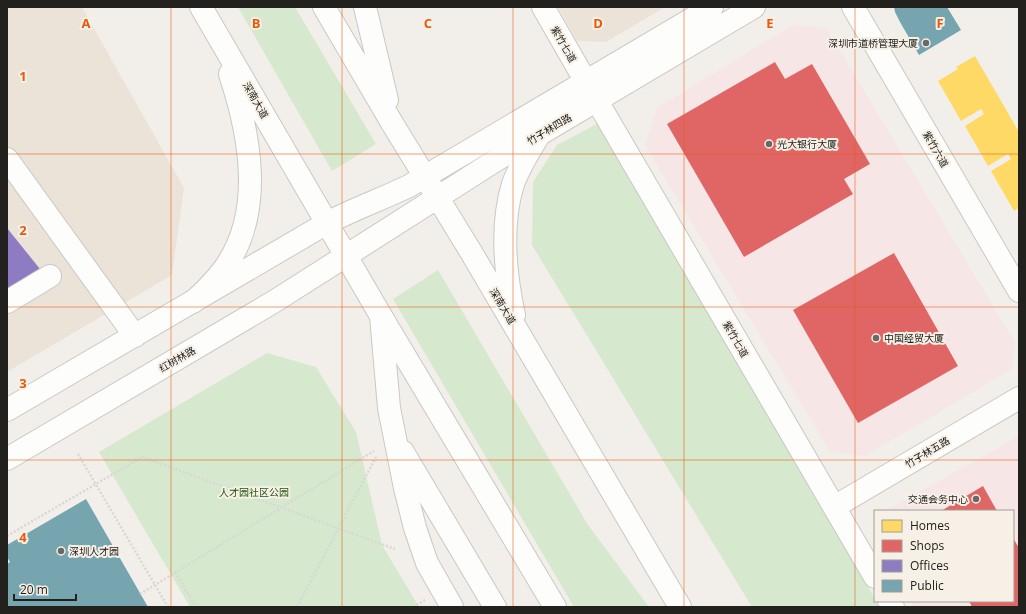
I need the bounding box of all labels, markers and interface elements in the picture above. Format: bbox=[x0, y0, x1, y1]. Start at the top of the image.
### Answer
text: A bbox=[82, 14, 91, 32]
text: B bbox=[252, 14, 261, 32]
text: C bbox=[424, 14, 432, 32]
text: D bbox=[593, 14, 603, 32]
text: E bbox=[766, 14, 774, 32]
text: F bbox=[936, 14, 944, 32]
street label: 紫竹七道 bbox=[548, 23, 580, 65]
place label: 深圳市道桥管理大厦 bbox=[828, 36, 918, 50]
marker: 深圳市道桥管理大厦 bbox=[921, 38, 931, 48]
text: 1 bbox=[19, 67, 27, 85]
street label: 深南大道 bbox=[240, 79, 272, 121]
street label: 竹子林四路 bbox=[524, 110, 574, 148]
street label: 紫竹六道 bbox=[920, 128, 952, 170]
place label: 光大银行大厦 bbox=[777, 137, 837, 151]
marker: 光大银行大厦 bbox=[764, 139, 774, 149]
text: 2 bbox=[19, 221, 27, 239]
street label: 深南大道 bbox=[487, 285, 519, 327]
street label: 紫竹七道 bbox=[720, 318, 752, 360]
place label: 中国经贸大厦 bbox=[884, 331, 944, 345]
marker: 中国经贸大厦 bbox=[871, 333, 881, 343]
street label: 红树林路 bbox=[156, 343, 198, 375]
text: 3 bbox=[19, 374, 27, 392]
street label: 竹子林五路 bbox=[902, 433, 952, 471]
park label: 人才园社区公园 bbox=[219, 485, 289, 499]
place label: 交通会务中心 bbox=[908, 492, 968, 506]
marker: 交通会务中心 bbox=[971, 494, 981, 504]
legend bbox=[874, 510, 1014, 602]
text: Homes bbox=[910, 517, 950, 534]
text: 4 bbox=[19, 528, 27, 546]
text: Shops bbox=[910, 537, 945, 554]
place label: 深圳人才园 bbox=[69, 544, 119, 558]
marker: 深圳人才园 bbox=[56, 546, 66, 556]
text: Offices bbox=[910, 557, 949, 574]
scale bar bbox=[14, 576, 76, 602]
text: Public bbox=[910, 577, 944, 594]
text: 20 m bbox=[20, 581, 48, 598]

